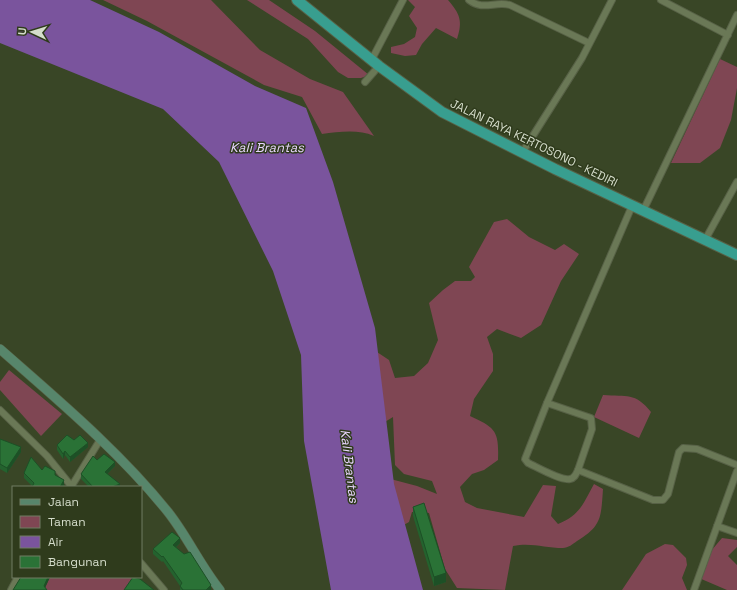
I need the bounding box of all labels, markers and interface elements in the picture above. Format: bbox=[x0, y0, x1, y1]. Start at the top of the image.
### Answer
north arrow bbox=[12, 12, 52, 52]
text: U bbox=[15, 27, 29, 35]
street label: JALAN RAYA KERTOSONO - KEDIRI bbox=[448, 95, 620, 191]
water label: Kali Brantas bbox=[230, 139, 305, 156]
water label: Kali Brantas bbox=[337, 428, 363, 505]
legend bbox=[12, 486, 142, 578]
text: Jalan bbox=[48, 494, 79, 510]
text: Taman bbox=[48, 514, 85, 530]
text: Air bbox=[48, 534, 64, 550]
text: Bangunan bbox=[48, 554, 107, 570]

